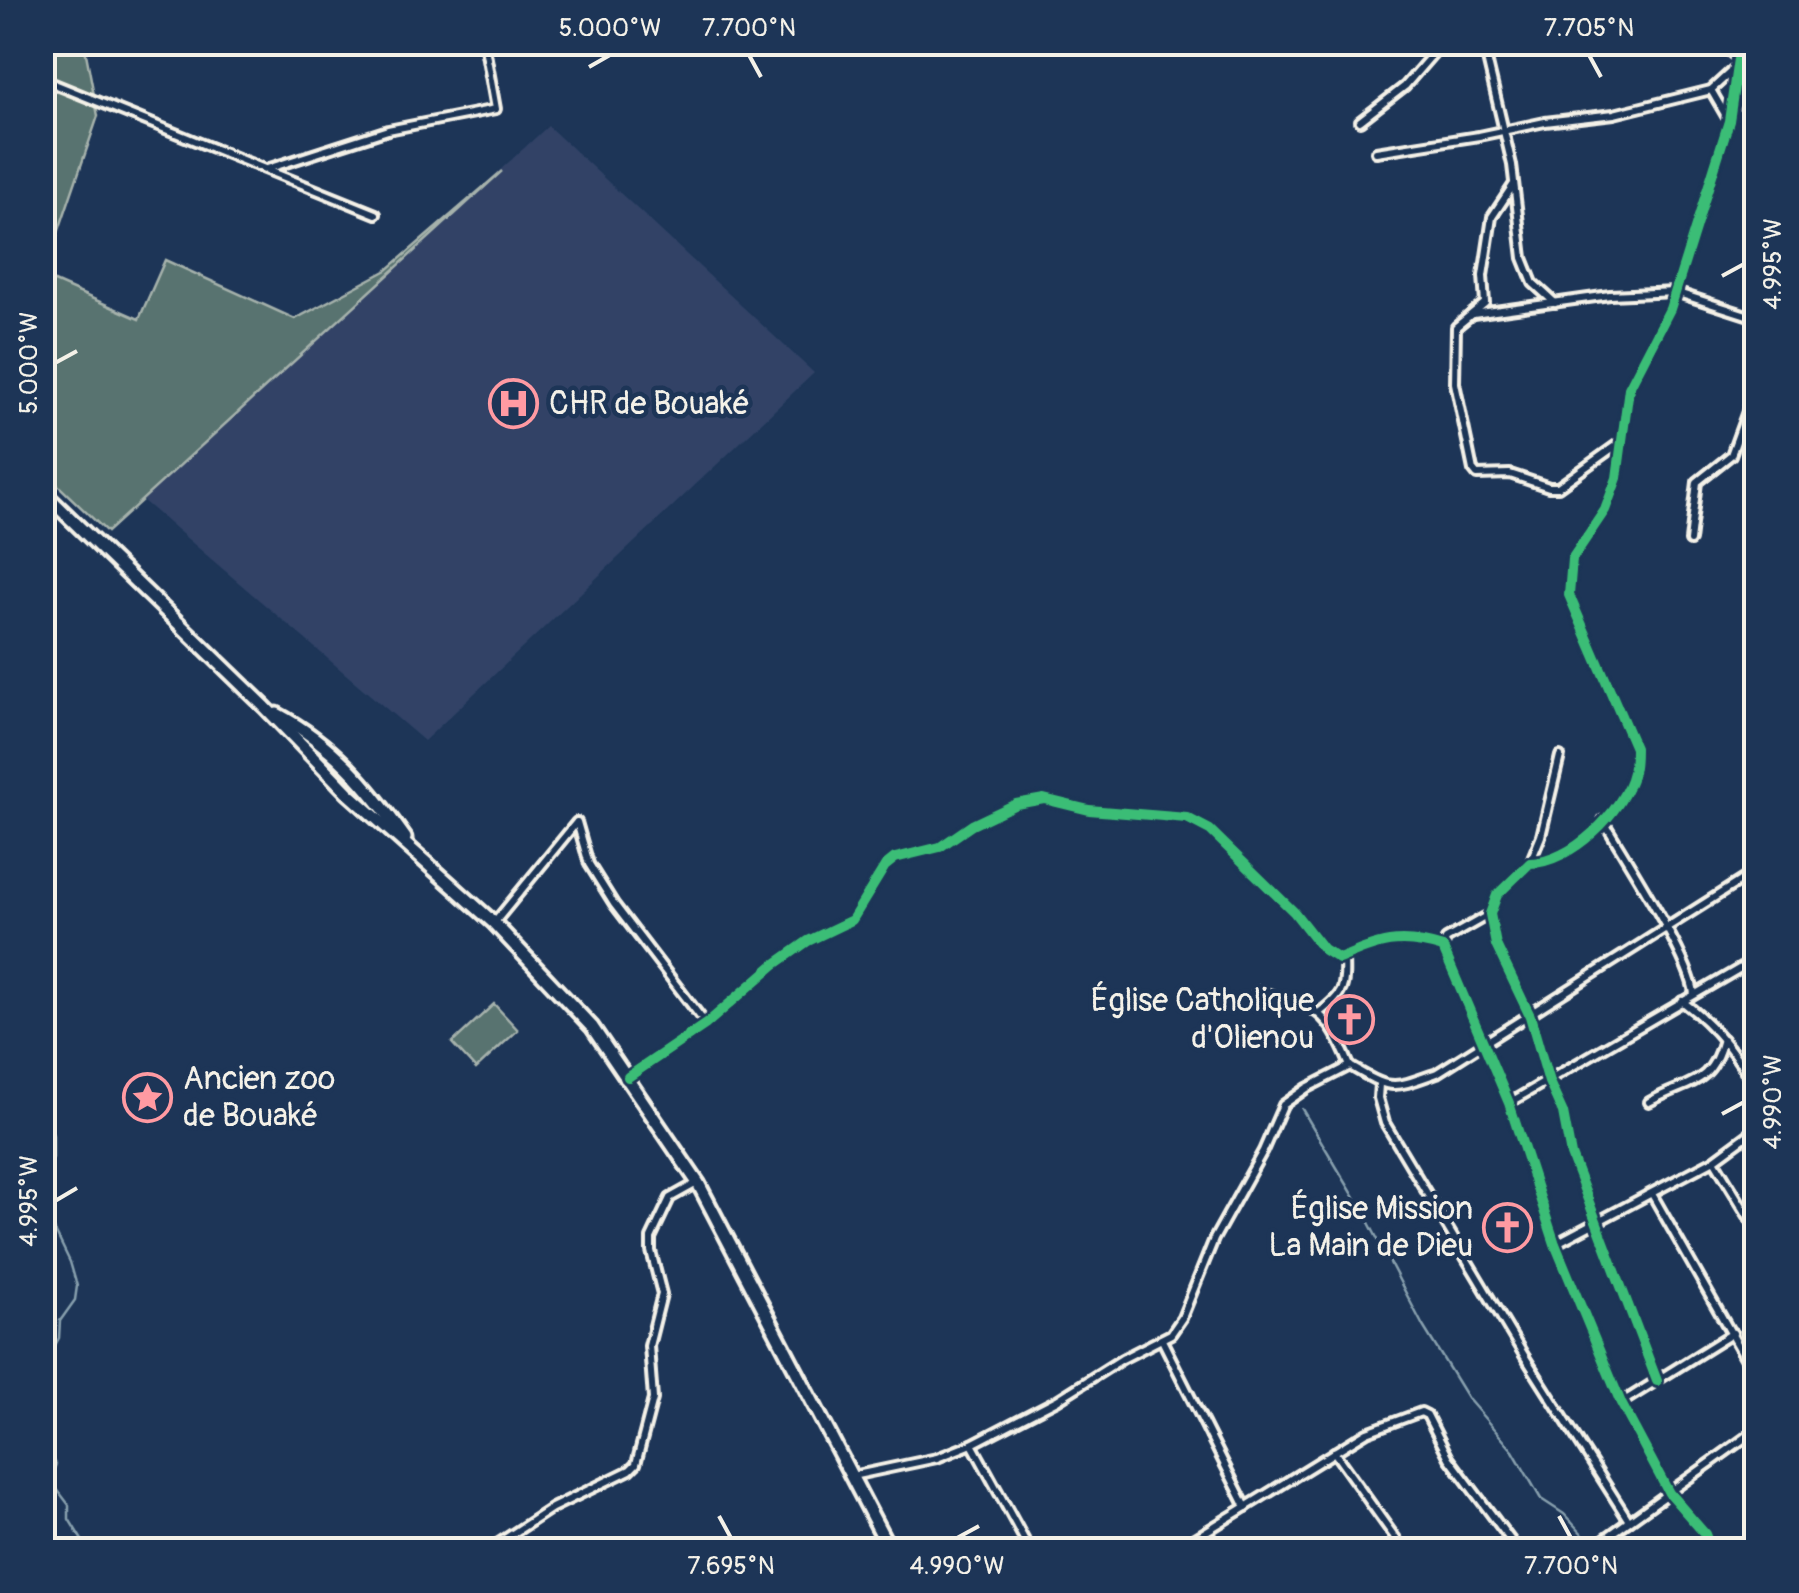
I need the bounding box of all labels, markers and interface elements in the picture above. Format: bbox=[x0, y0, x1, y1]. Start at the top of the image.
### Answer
text: 5.000°W bbox=[559, 13, 661, 44]
text: 7.700°N bbox=[702, 13, 796, 44]
text: 7.705°N bbox=[1544, 13, 1634, 44]
text: 4.995°W bbox=[1758, 218, 1789, 310]
text: 5.000°W bbox=[14, 312, 45, 414]
hospital icon: CHR de Bouaké bbox=[488, 378, 540, 430]
place label: CHR de Bouaké bbox=[549, 384, 750, 424]
place label: Église Catholique d'Olienou bbox=[1091, 981, 1314, 1058]
church icon: Église Catholique d'Olienou bbox=[1323, 993, 1375, 1045]
text: 4.990°W bbox=[1758, 1054, 1789, 1150]
place label: Ancien zoo de Bouaké bbox=[183, 1059, 335, 1136]
place icon: Ancien zoo de Bouaké bbox=[122, 1071, 174, 1123]
text: 4.995°W bbox=[14, 1155, 45, 1247]
place label: Église Mission La Main de Dieu bbox=[1268, 1189, 1473, 1266]
church icon: Église Mission La Main de Dieu bbox=[1482, 1201, 1534, 1253]
text: 7.695°N bbox=[687, 1551, 775, 1582]
text: 4.990°W bbox=[909, 1551, 1005, 1582]
text: 7.700°N bbox=[1524, 1551, 1618, 1582]

